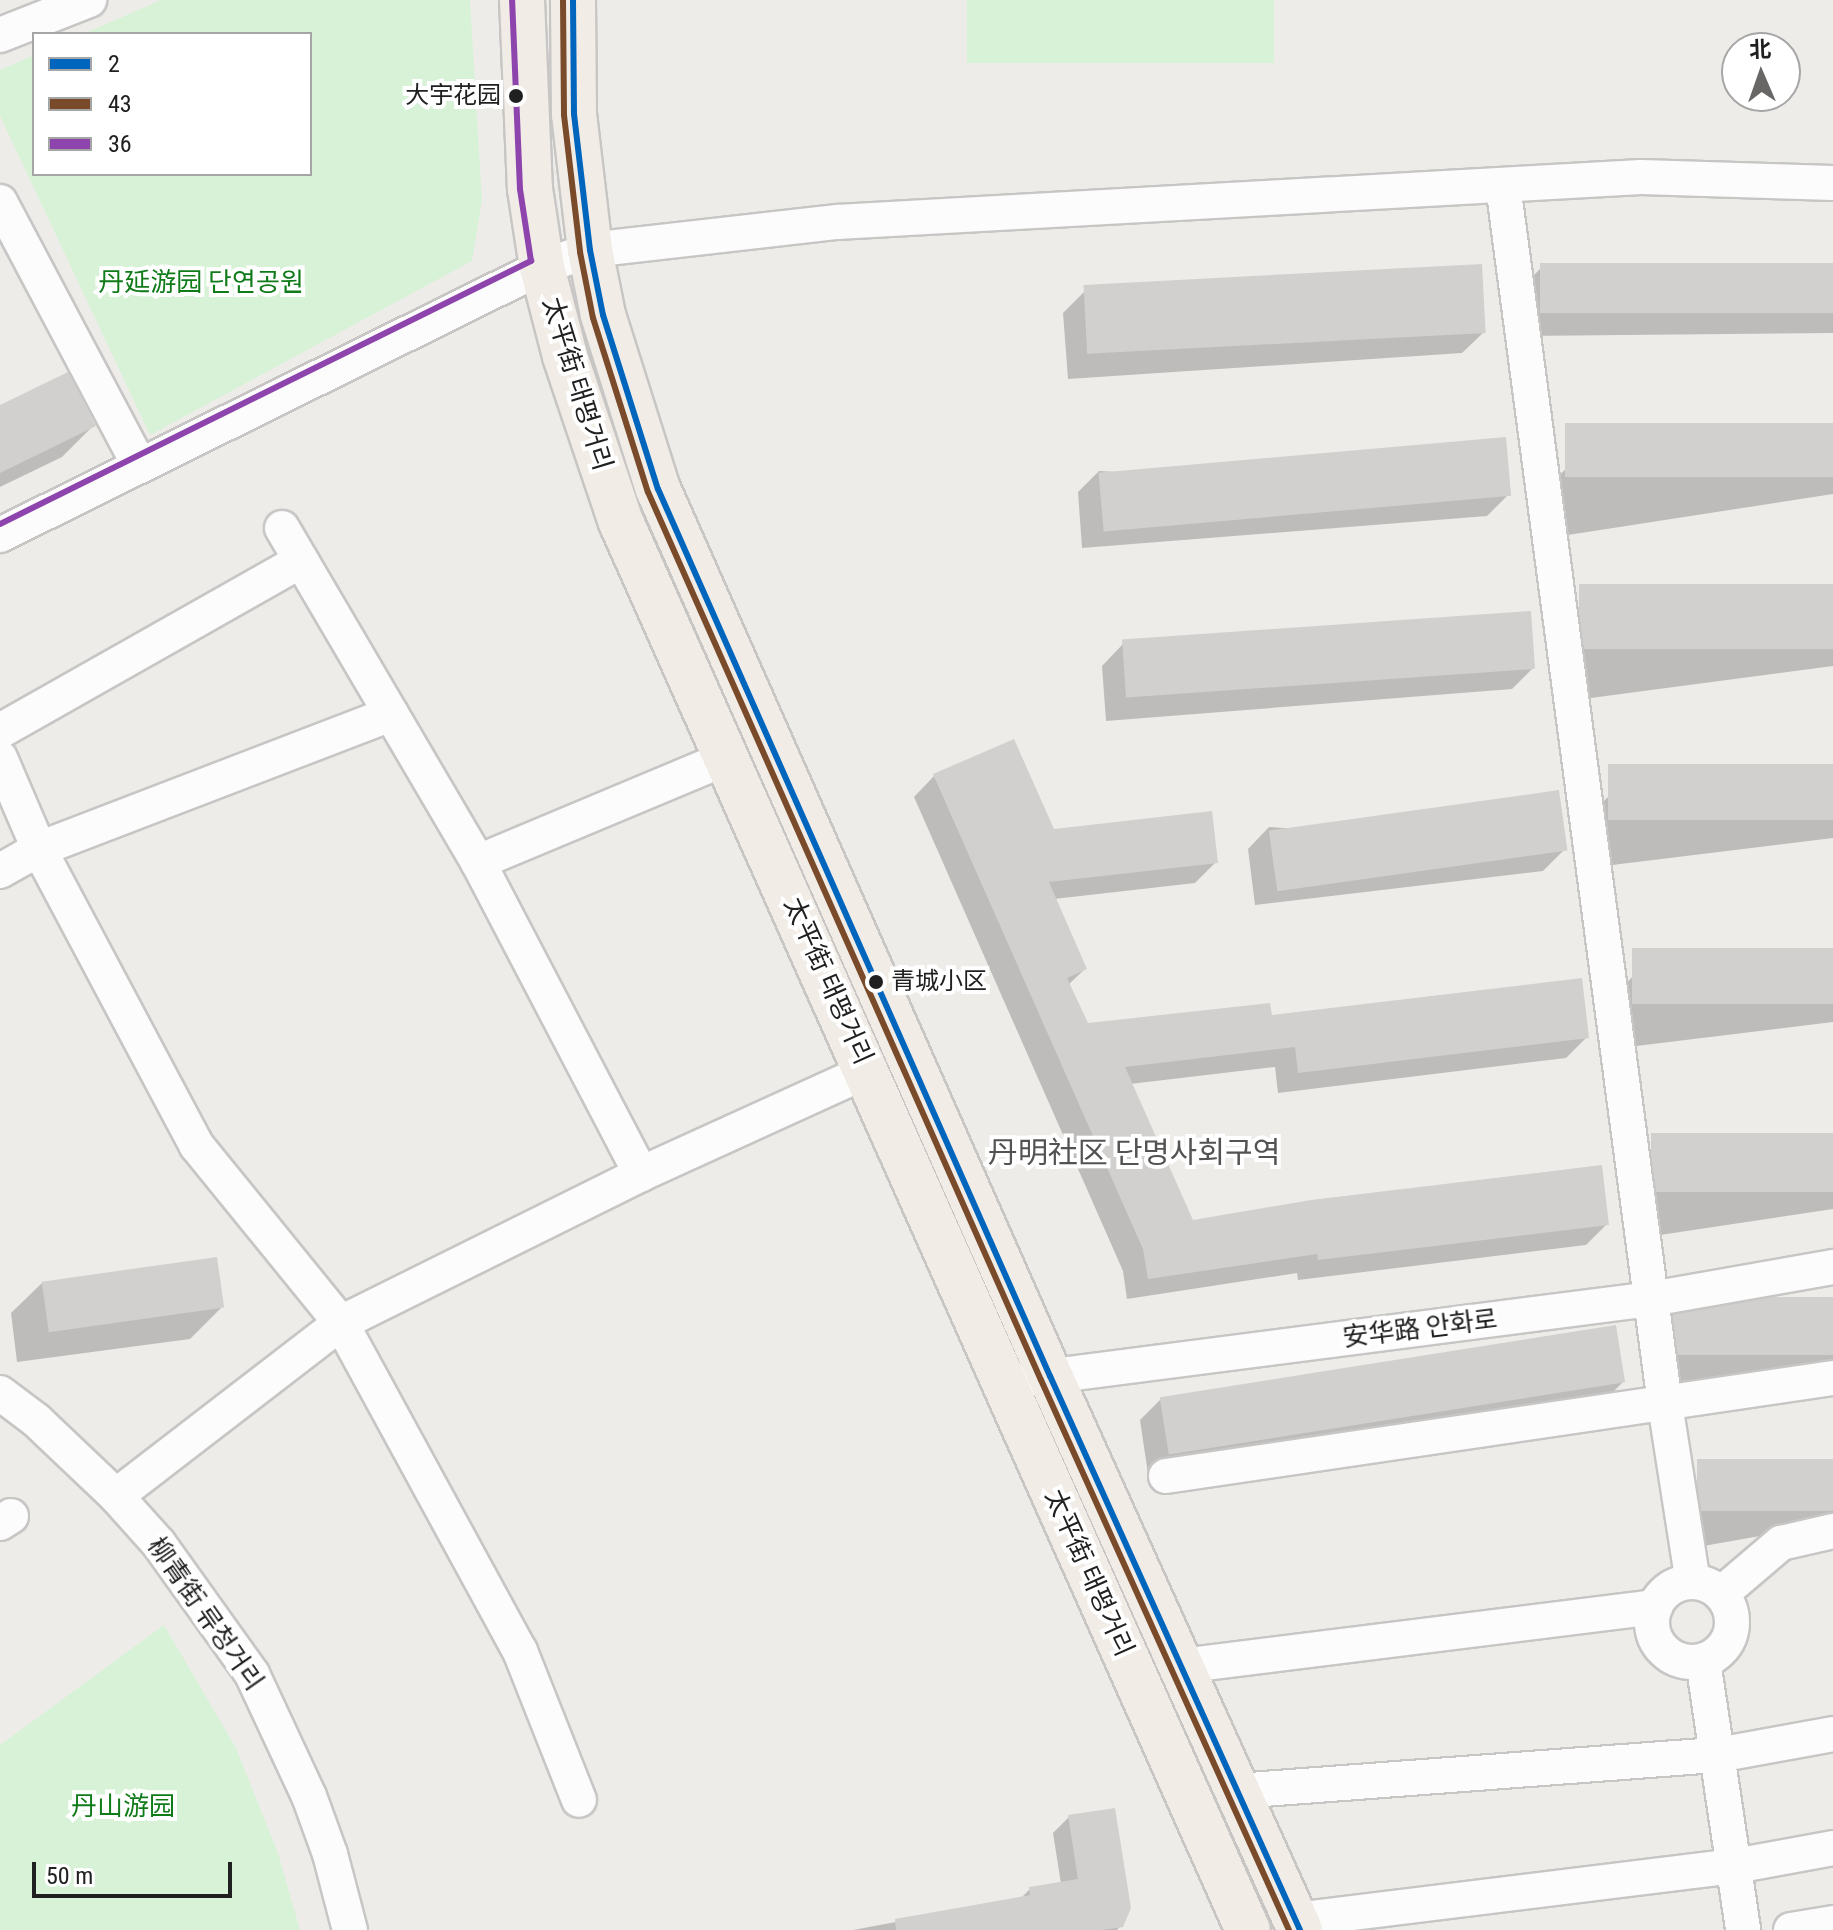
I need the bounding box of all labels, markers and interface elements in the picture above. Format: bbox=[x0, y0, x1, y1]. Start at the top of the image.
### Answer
legend bbox=[32, 32, 312, 176]
north arrow bbox=[1721, 32, 1801, 112]
text: 北 bbox=[1749, 37, 1772, 62]
text: 2 bbox=[108, 50, 120, 78]
place label: 大宇花园 bbox=[405, 82, 501, 110]
marker: 大宇花园 bbox=[508, 88, 524, 104]
text: 43 bbox=[108, 90, 132, 118]
text: 36 bbox=[108, 130, 132, 158]
park label: 丹延游园 단연공원 bbox=[98, 267, 304, 299]
street label: 太平街 태평거리 bbox=[536, 294, 618, 474]
street label: 太平街 태평거리 bbox=[777, 893, 879, 1069]
place label: 青城小区 bbox=[891, 968, 987, 996]
marker: 青城小区 bbox=[868, 974, 884, 990]
district label: 丹明社区 단명사회구역 bbox=[988, 1135, 1280, 1171]
street label: 安华路 안화로 bbox=[1341, 1304, 1499, 1354]
street label: 太平街 태평거리 bbox=[1038, 1485, 1140, 1661]
street label: 柳青街 류청거리 bbox=[141, 1531, 269, 1697]
park label: 丹山游园 bbox=[71, 1791, 175, 1823]
scale bar bbox=[36, 1846, 236, 1896]
text: 50 m bbox=[46, 1862, 93, 1890]

